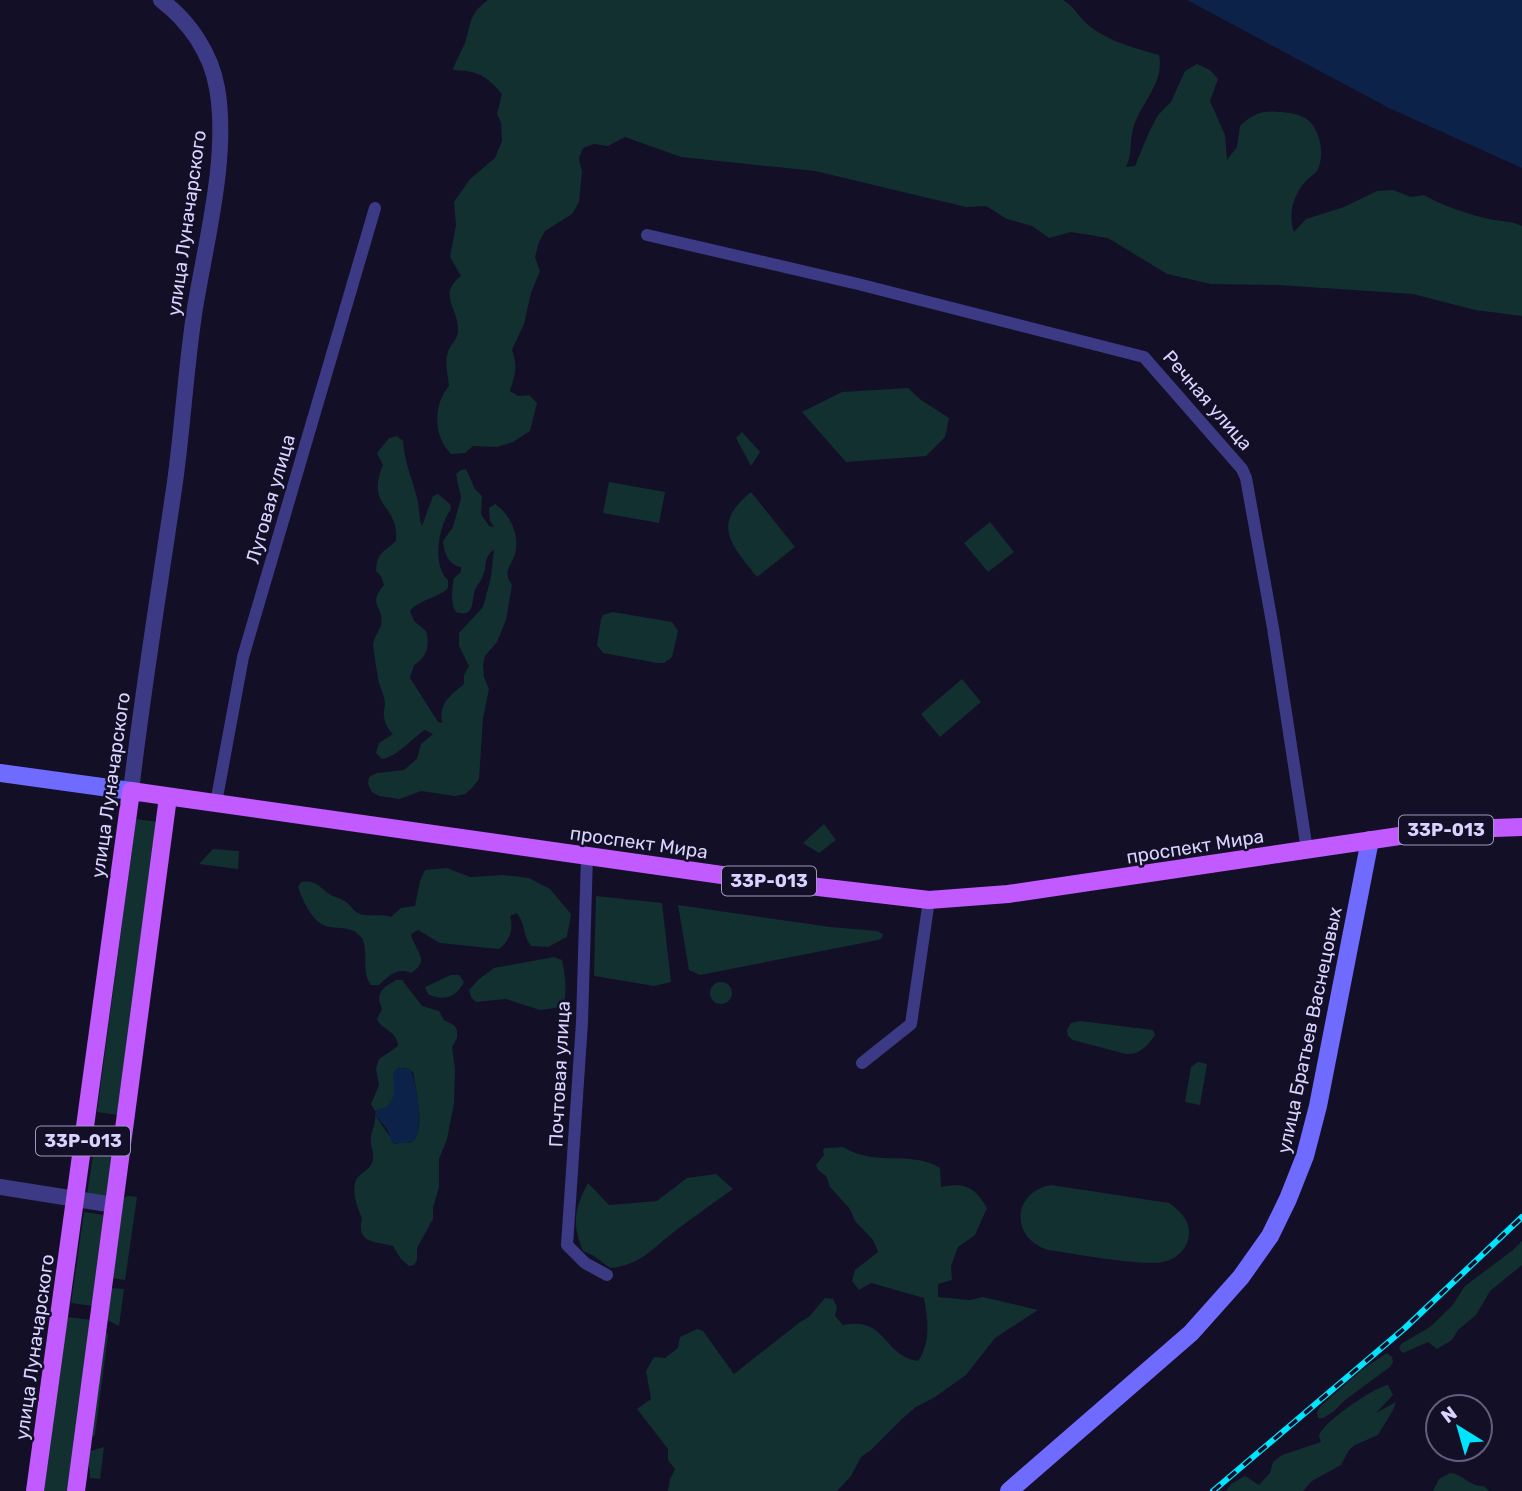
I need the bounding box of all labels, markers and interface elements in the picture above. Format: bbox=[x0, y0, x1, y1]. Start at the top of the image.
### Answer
street label: улица Луначарского bbox=[162, 129, 211, 317]
street label: Речная улица bbox=[1158, 346, 1257, 455]
street label: Луговая улица bbox=[241, 432, 300, 566]
street label: улица Луначарского bbox=[86, 691, 135, 879]
road number: 33Р-013 bbox=[1399, 816, 1493, 844]
street label: проспект Мира bbox=[569, 821, 709, 864]
street label: проспект Мира bbox=[1125, 824, 1265, 869]
road number: 33Р-013 bbox=[722, 866, 816, 896]
street label: улица Братьев Васнецовых bbox=[1272, 905, 1347, 1155]
street label: Почтовая улица bbox=[544, 1000, 575, 1148]
road number: 33Р-013 bbox=[36, 1126, 130, 1156]
street label: улица Луначарского bbox=[10, 1253, 59, 1441]
north arrow bbox=[1424, 1393, 1494, 1463]
text: N bbox=[1437, 1402, 1461, 1428]

